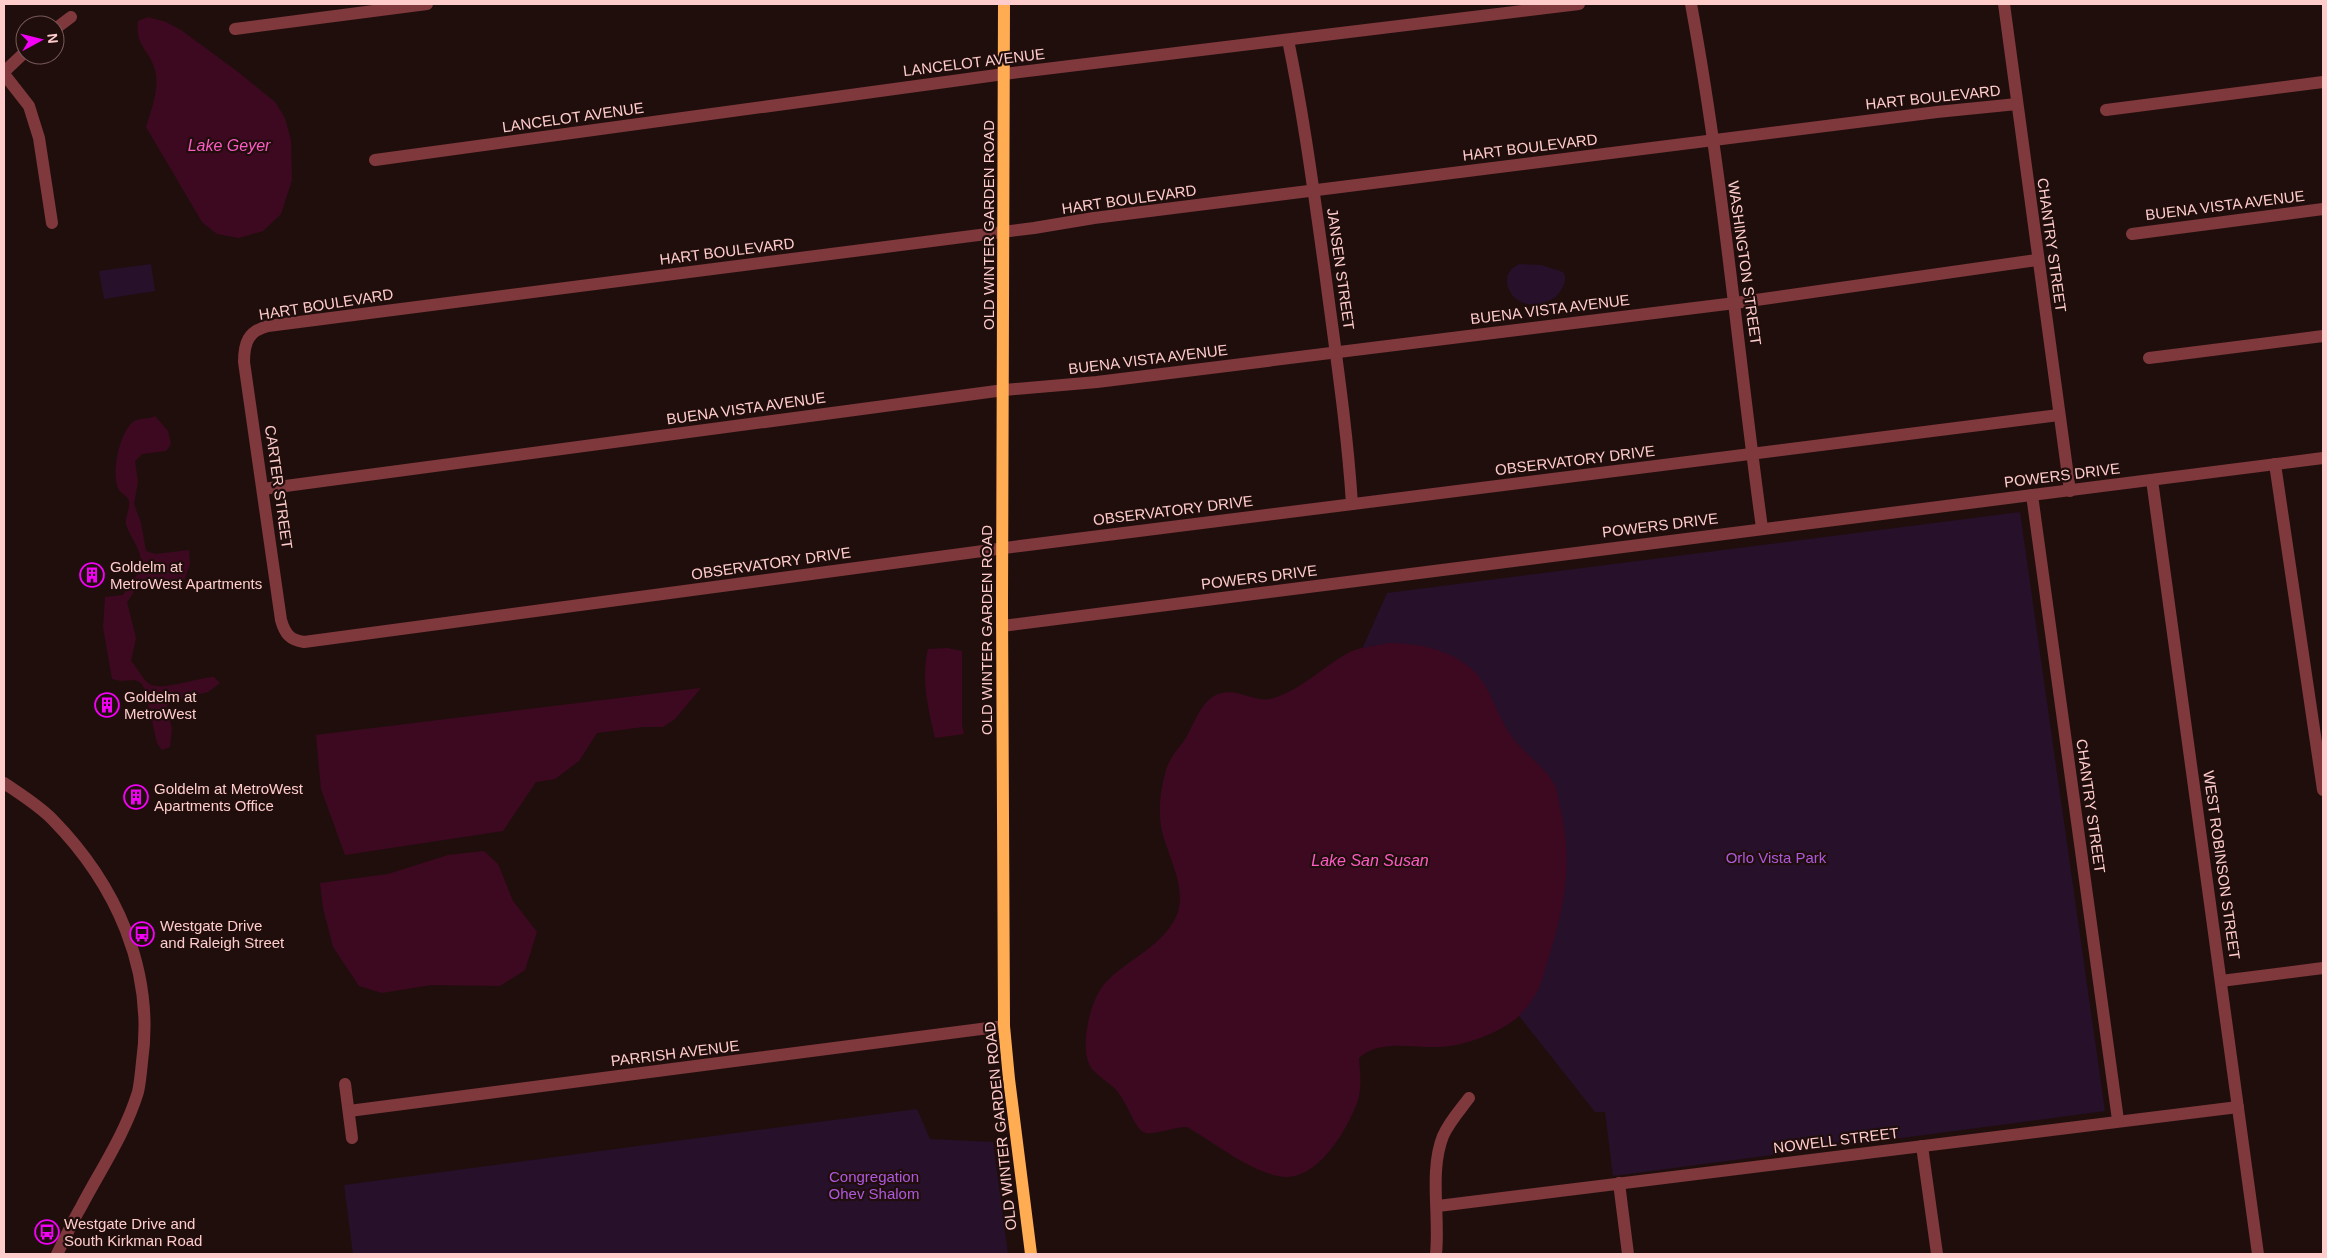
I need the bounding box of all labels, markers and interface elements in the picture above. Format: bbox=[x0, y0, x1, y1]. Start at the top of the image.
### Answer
north arrow bbox=[15, 15, 65, 65]
text: N bbox=[44, 32, 61, 44]
street label: LANCELOT AVENUE bbox=[902, 45, 1046, 79]
street label: HART BOULEVARD bbox=[1865, 81, 2002, 113]
street label: LANCELOT AVENUE bbox=[501, 99, 645, 135]
street label: OLD WINTER GARDEN ROAD bbox=[980, 120, 997, 330]
street label: HART BOULEVARD bbox=[1462, 130, 1599, 164]
water label: Lake Geyer bbox=[188, 137, 271, 154]
street label: CHANTRY STREET bbox=[2034, 177, 2070, 313]
street label: WASHINGTON STREET bbox=[1725, 180, 1765, 346]
street label: HART BOULEVARD bbox=[1061, 181, 1198, 217]
street label: BUENA VISTA AVENUE bbox=[2144, 187, 2306, 223]
street label: JANSEN STREET bbox=[1324, 207, 1358, 331]
street label: HART BOULEVARD bbox=[659, 234, 796, 268]
street label: HART BOULEVARD bbox=[258, 285, 395, 323]
street label: BUENA VISTA AVENUE bbox=[1469, 291, 1631, 327]
street label: BUENA VISTA AVENUE bbox=[1067, 341, 1229, 377]
street label: BUENA VISTA AVENUE bbox=[665, 388, 827, 428]
street label: CARTER STREET bbox=[262, 424, 296, 550]
street label: OBSERVATORY DRIVE bbox=[1494, 442, 1656, 478]
street label: POWERS DRIVE bbox=[2003, 459, 2121, 491]
street label: OBSERVATORY DRIVE bbox=[1092, 492, 1254, 528]
street label: POWERS DRIVE bbox=[1601, 509, 1719, 541]
street label: OLD WINTER GARDEN ROAD bbox=[978, 525, 995, 735]
street label: OBSERVATORY DRIVE bbox=[690, 543, 852, 583]
place label: Goldelm at MetroWest Apartments bbox=[110, 558, 262, 592]
street label: POWERS DRIVE bbox=[1200, 561, 1318, 593]
building icon: Goldelm at MetroWest Apartments bbox=[79, 562, 105, 588]
place label: Goldelm at MetroWest bbox=[124, 688, 197, 722]
building icon: Goldelm at MetroWest bbox=[94, 692, 120, 718]
street label: CHANTRY STREET bbox=[2073, 738, 2109, 874]
street label: WEST ROBINSON STREET bbox=[2200, 769, 2244, 961]
place label: Goldelm at MetroWest Apartments Office bbox=[154, 780, 304, 814]
building icon: Goldelm at MetroWest Apartments Office bbox=[123, 784, 149, 810]
park label: Orlo Vista Park bbox=[1726, 849, 1827, 866]
water label: Lake San Susan bbox=[1311, 852, 1429, 869]
place label: Westgate Drive and Raleigh Street bbox=[160, 917, 285, 951]
bus stop icon: Westgate Drive and Raleigh Street bbox=[129, 921, 155, 947]
street label: OLD WINTER GARDEN ROAD bbox=[981, 1021, 1019, 1231]
street label: PARRISH AVENUE bbox=[610, 1037, 740, 1069]
street label: NOWELL STREET bbox=[1772, 1124, 1900, 1156]
park label: Congregation Ohev Shalom bbox=[829, 1168, 919, 1202]
place label: Westgate Drive and South Kirkman Road bbox=[64, 1215, 202, 1249]
bus stop icon: Westgate Drive and South Kirkman Road bbox=[34, 1219, 60, 1245]

